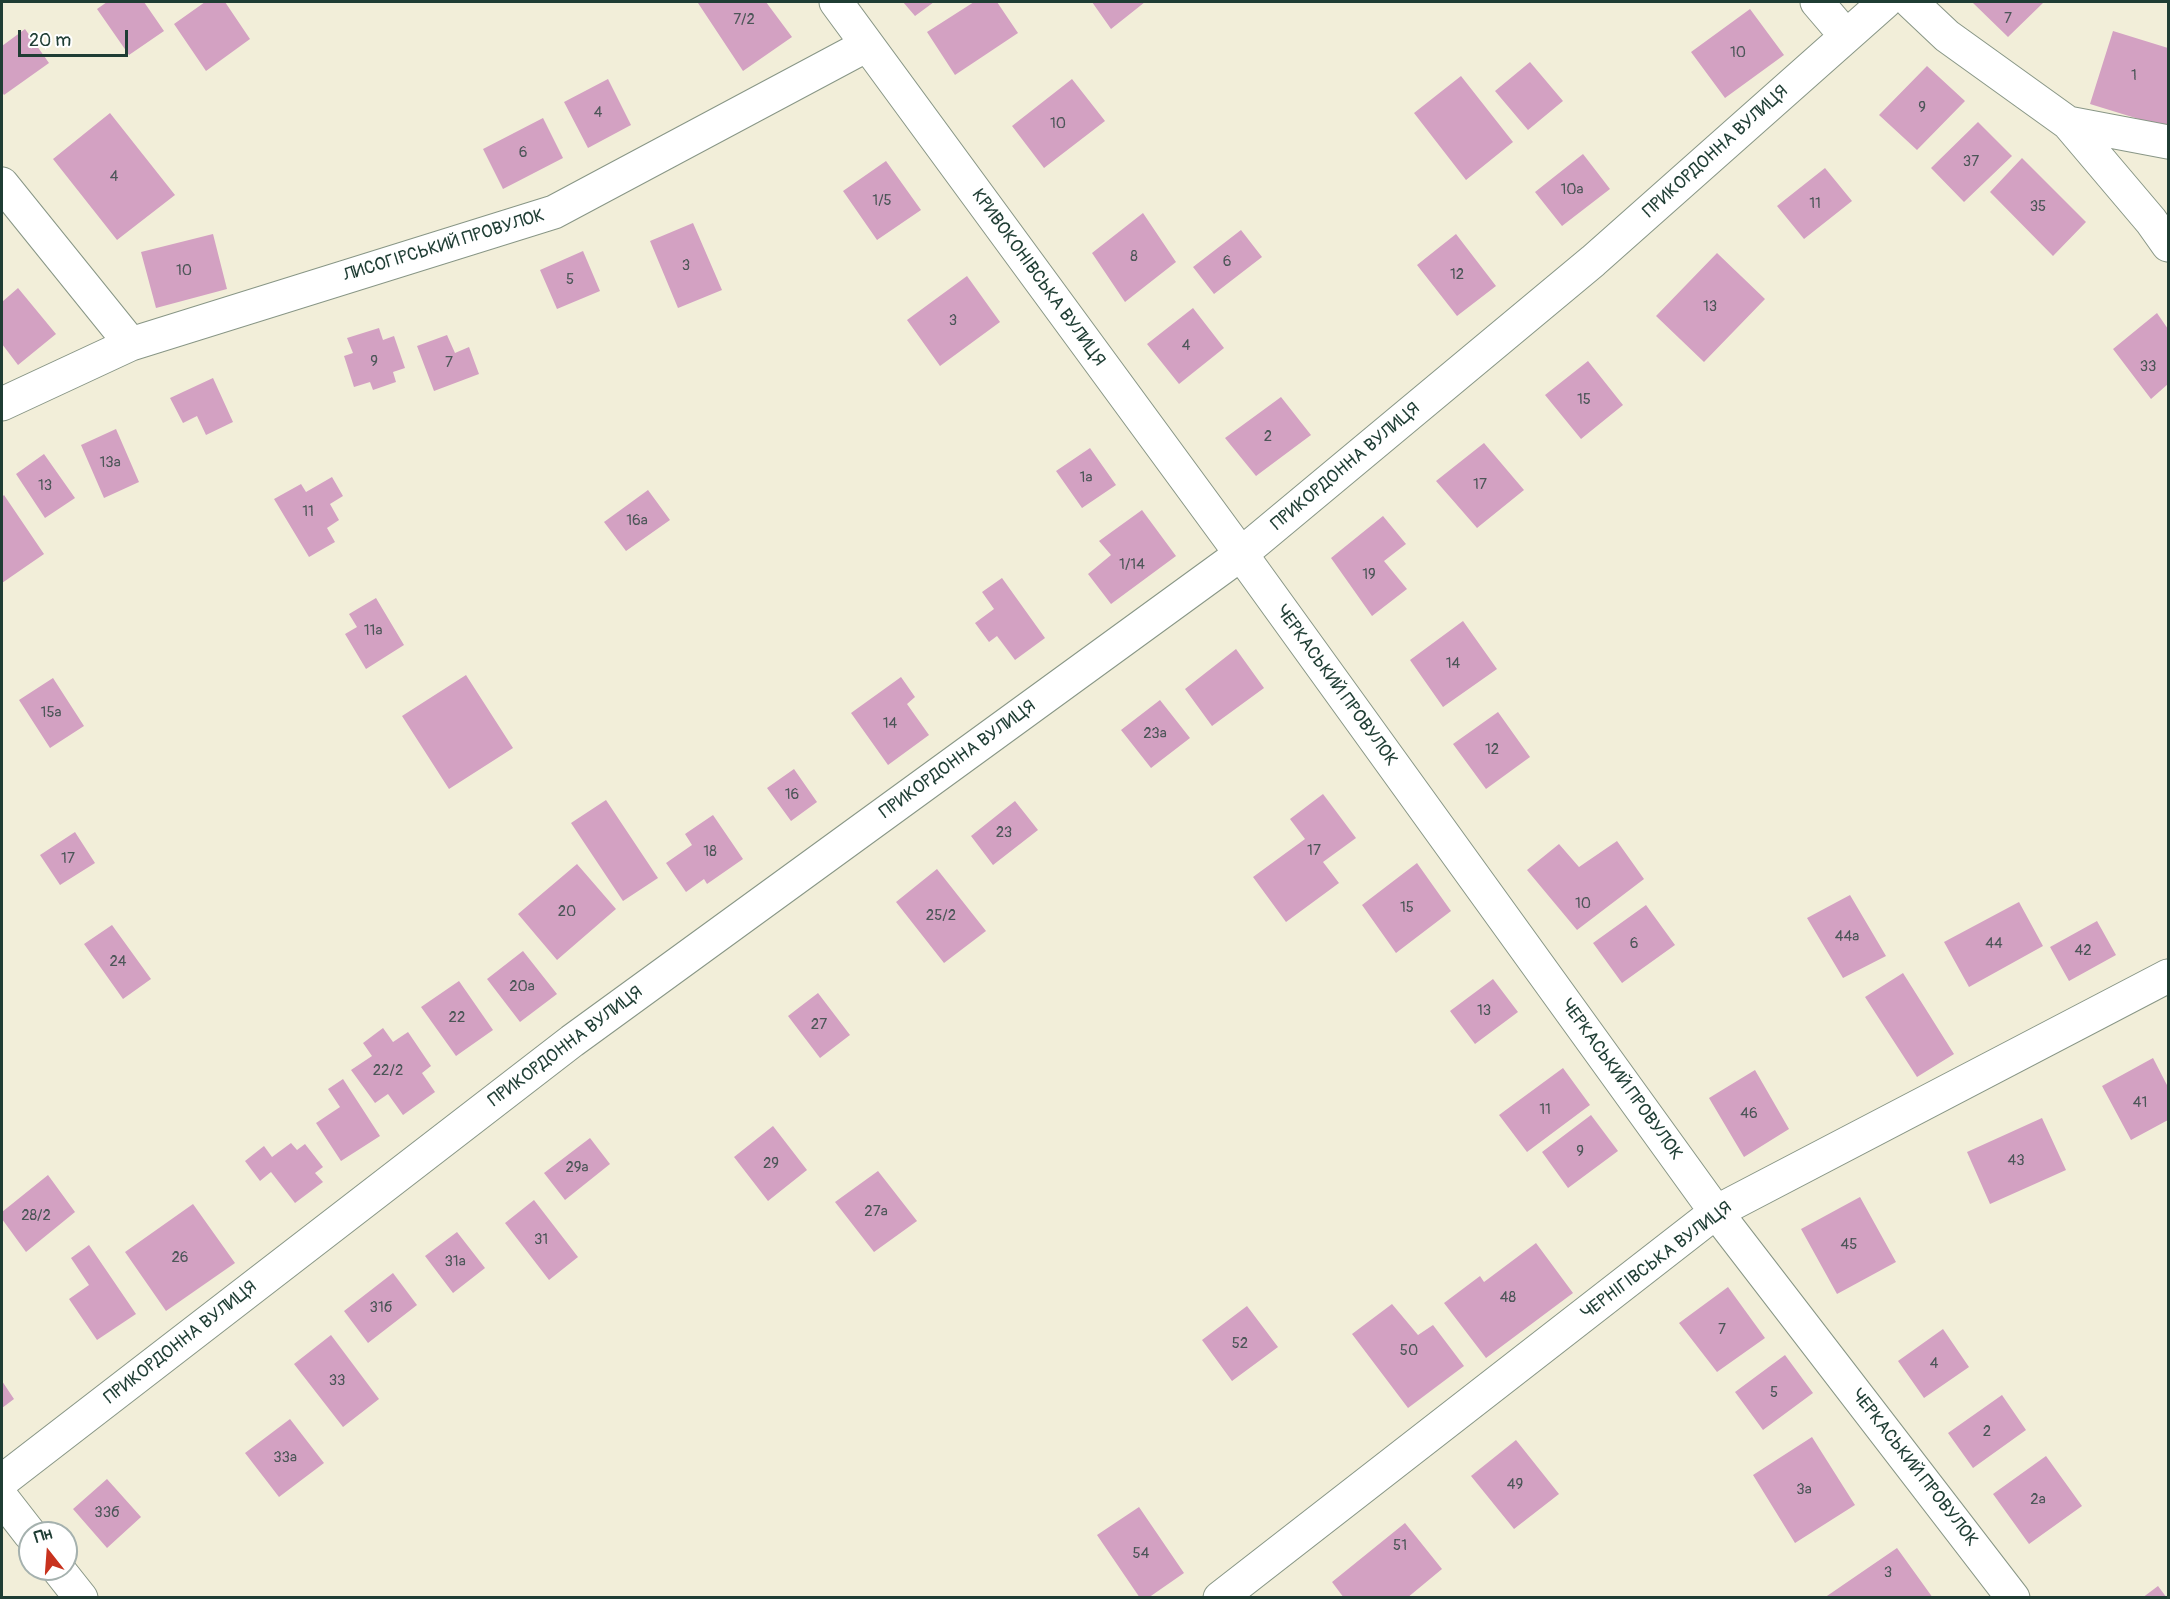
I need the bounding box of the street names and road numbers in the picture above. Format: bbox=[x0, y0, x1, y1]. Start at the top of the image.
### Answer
street label: ПРИКОРДОННА ВУЛИЦЯ bbox=[1639, 81, 1793, 223]
street label: КРИВОКОНІВСЬКА ВУЛИЦЯ bbox=[966, 185, 1110, 371]
street label: ЛИСОГІРСЬКИЙ ПРОВУЛОК bbox=[341, 205, 547, 287]
street label: ПРИКОРДОННА ВУЛИЦЯ bbox=[1267, 398, 1425, 536]
street label: ЧЕРКАСЬКИЙ ПРОВУЛОК bbox=[1270, 601, 1402, 771]
street label: ПРИКОРДОННА ВУЛИЦЯ bbox=[876, 696, 1040, 824]
street label: ПРИКОРДОННА ВУЛИЦЯ bbox=[485, 982, 647, 1112]
street label: ЧЕРКАСЬКИЙ ПРОВУЛОК bbox=[1555, 995, 1687, 1165]
street label: ЧЕРНІГІВСЬКА ВУЛИЦЯ bbox=[1577, 1197, 1737, 1325]
street label: ПРИКОРДОННА ВУЛИЦЯ bbox=[100, 1277, 262, 1409]
street label: ЧЕРКАСЬКИЙ ПРОВУЛОК bbox=[1846, 1385, 1982, 1551]

